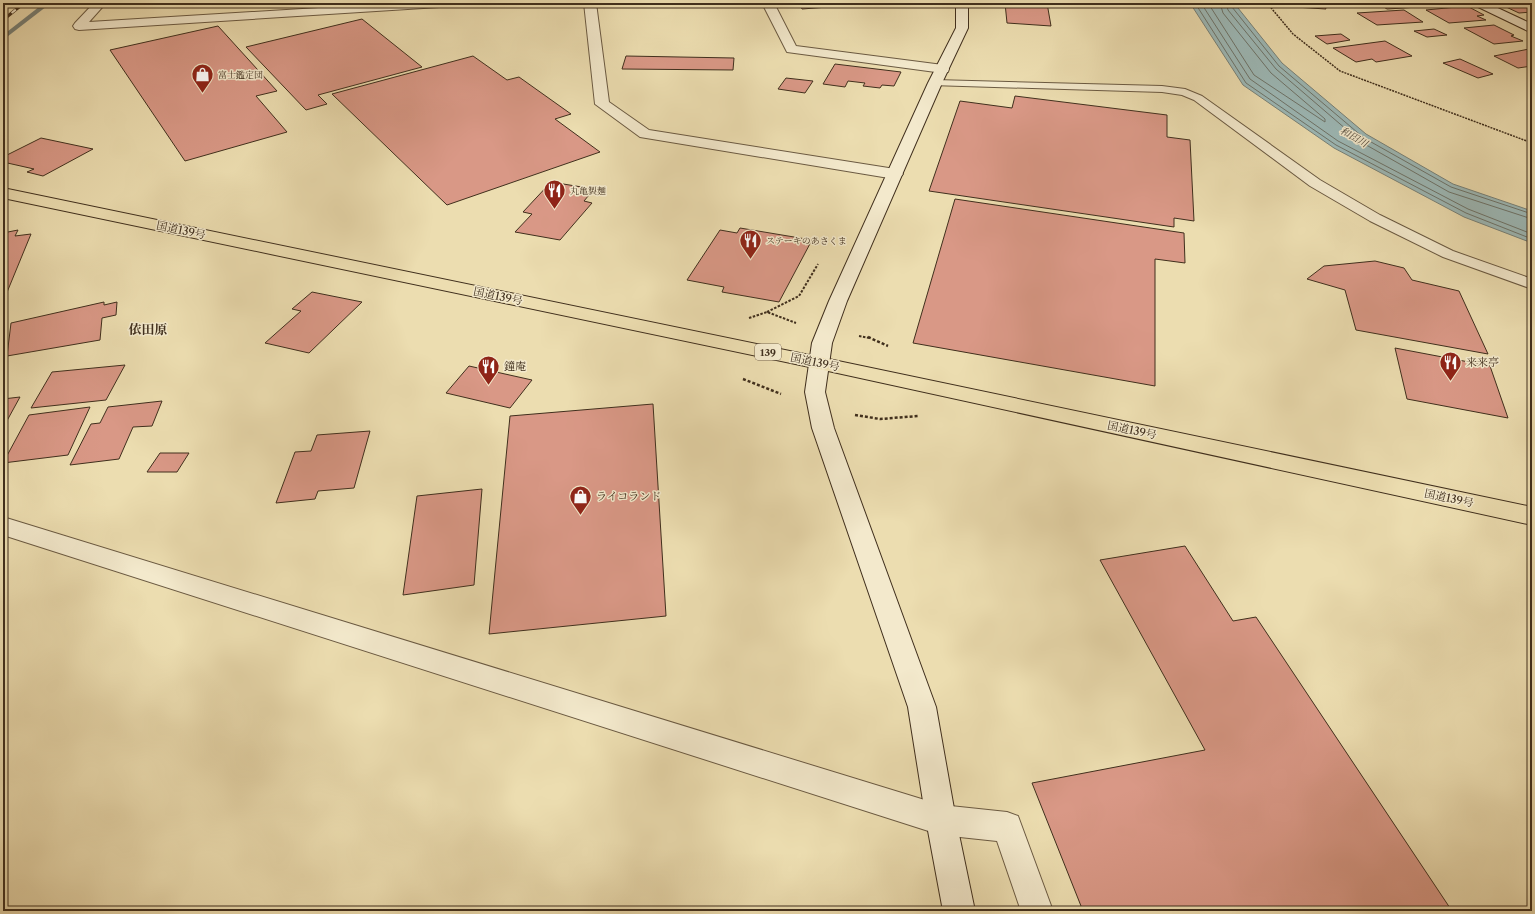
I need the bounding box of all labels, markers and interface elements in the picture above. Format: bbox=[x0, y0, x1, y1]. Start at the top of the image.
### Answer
shop icon: 富士鑑定団 bbox=[190, 61, 216, 94]
place label: 富士鑑定団 bbox=[218, 69, 263, 80]
water label: 和田川 bbox=[1338, 124, 1371, 151]
restaurant icon: 丸亀製麺 bbox=[542, 177, 568, 210]
place label: 丸亀製麺 bbox=[570, 185, 606, 196]
street label: 国道139号 bbox=[155, 218, 207, 242]
restaurant icon: ステーキのあさくま bbox=[738, 227, 764, 260]
place label: ステーキのあさくま bbox=[766, 235, 847, 246]
street label: 国道139号 bbox=[472, 284, 524, 308]
district label: 依田原 bbox=[128, 321, 168, 337]
road number: 139 bbox=[755, 344, 781, 360]
restaurant icon: 来来亭 bbox=[1437, 349, 1463, 382]
street label: 国道139号 bbox=[789, 350, 841, 374]
restaurant icon: 鐘庵 bbox=[476, 353, 502, 386]
place label: 来来亭 bbox=[1466, 355, 1499, 369]
place label: 鐘庵 bbox=[504, 359, 526, 373]
street label: 国道139号 bbox=[1106, 418, 1158, 442]
shop icon: ライコランド bbox=[567, 483, 593, 516]
street label: 国道139号 bbox=[1423, 486, 1475, 510]
place label: ライコランド bbox=[596, 489, 661, 503]

